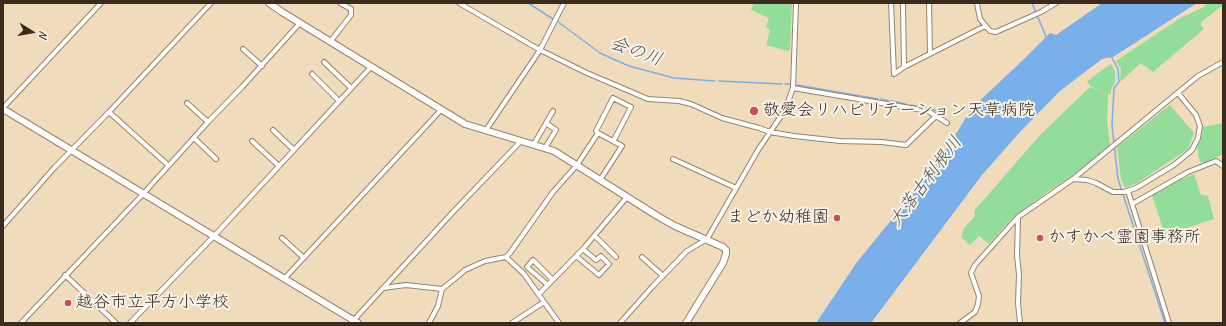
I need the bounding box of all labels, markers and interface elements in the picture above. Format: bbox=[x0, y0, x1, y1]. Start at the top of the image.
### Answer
north arrow bbox=[12, 12, 52, 52]
text: N bbox=[36, 30, 51, 39]
water label: 会の川 bbox=[607, 33, 665, 71]
place label: 敬愛会リハビリテーション天草病院 bbox=[763, 101, 1035, 121]
marker: 敬愛会リハビリテーション天草病院 bbox=[748, 105, 760, 117]
water label: 大落古利根川 bbox=[885, 132, 967, 232]
place label: まどか幼稚園 bbox=[727, 208, 829, 228]
marker: まどか幼稚園 bbox=[832, 213, 842, 223]
place label: かすかべ霊園事務所 bbox=[1048, 228, 1201, 248]
marker: かすかべ霊園事務所 bbox=[1035, 233, 1045, 243]
place label: 越谷市立平方小学校 bbox=[76, 293, 229, 313]
marker: 越谷市立平方小学校 bbox=[63, 298, 73, 308]

